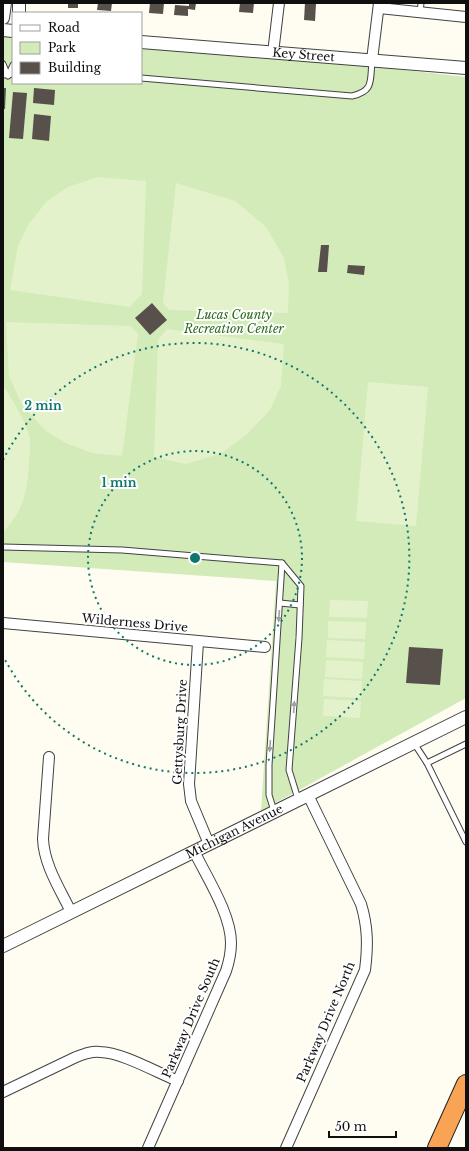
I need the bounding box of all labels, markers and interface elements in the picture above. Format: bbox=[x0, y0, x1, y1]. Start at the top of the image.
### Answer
legend bbox=[12, 12, 142, 84]
text: Road bbox=[48, 20, 80, 35]
text: Park bbox=[48, 40, 76, 55]
street label: Key Street bbox=[272, 45, 336, 65]
text: Building bbox=[48, 60, 102, 75]
park label: Lucas County Recreation Center bbox=[183, 307, 284, 336]
text: 2 min bbox=[24, 398, 62, 413]
text: 1 min bbox=[102, 475, 137, 490]
centre of rings bbox=[188, 551, 202, 565]
street label: Wilderness Drive bbox=[80, 610, 189, 635]
one-way arrow bbox=[275, 610, 282, 622]
street label: Gettysburg Drive bbox=[169, 679, 190, 785]
one-way arrow bbox=[290, 701, 297, 713]
one-way arrow bbox=[267, 740, 274, 752]
street label: Michigan Avenue bbox=[183, 801, 285, 862]
street label: Parkway Drive South bbox=[158, 955, 223, 1080]
street label: Parkway Drive North bbox=[293, 959, 358, 1084]
scale bar bbox=[329, 1113, 396, 1139]
text: 50 m bbox=[335, 1119, 367, 1134]

